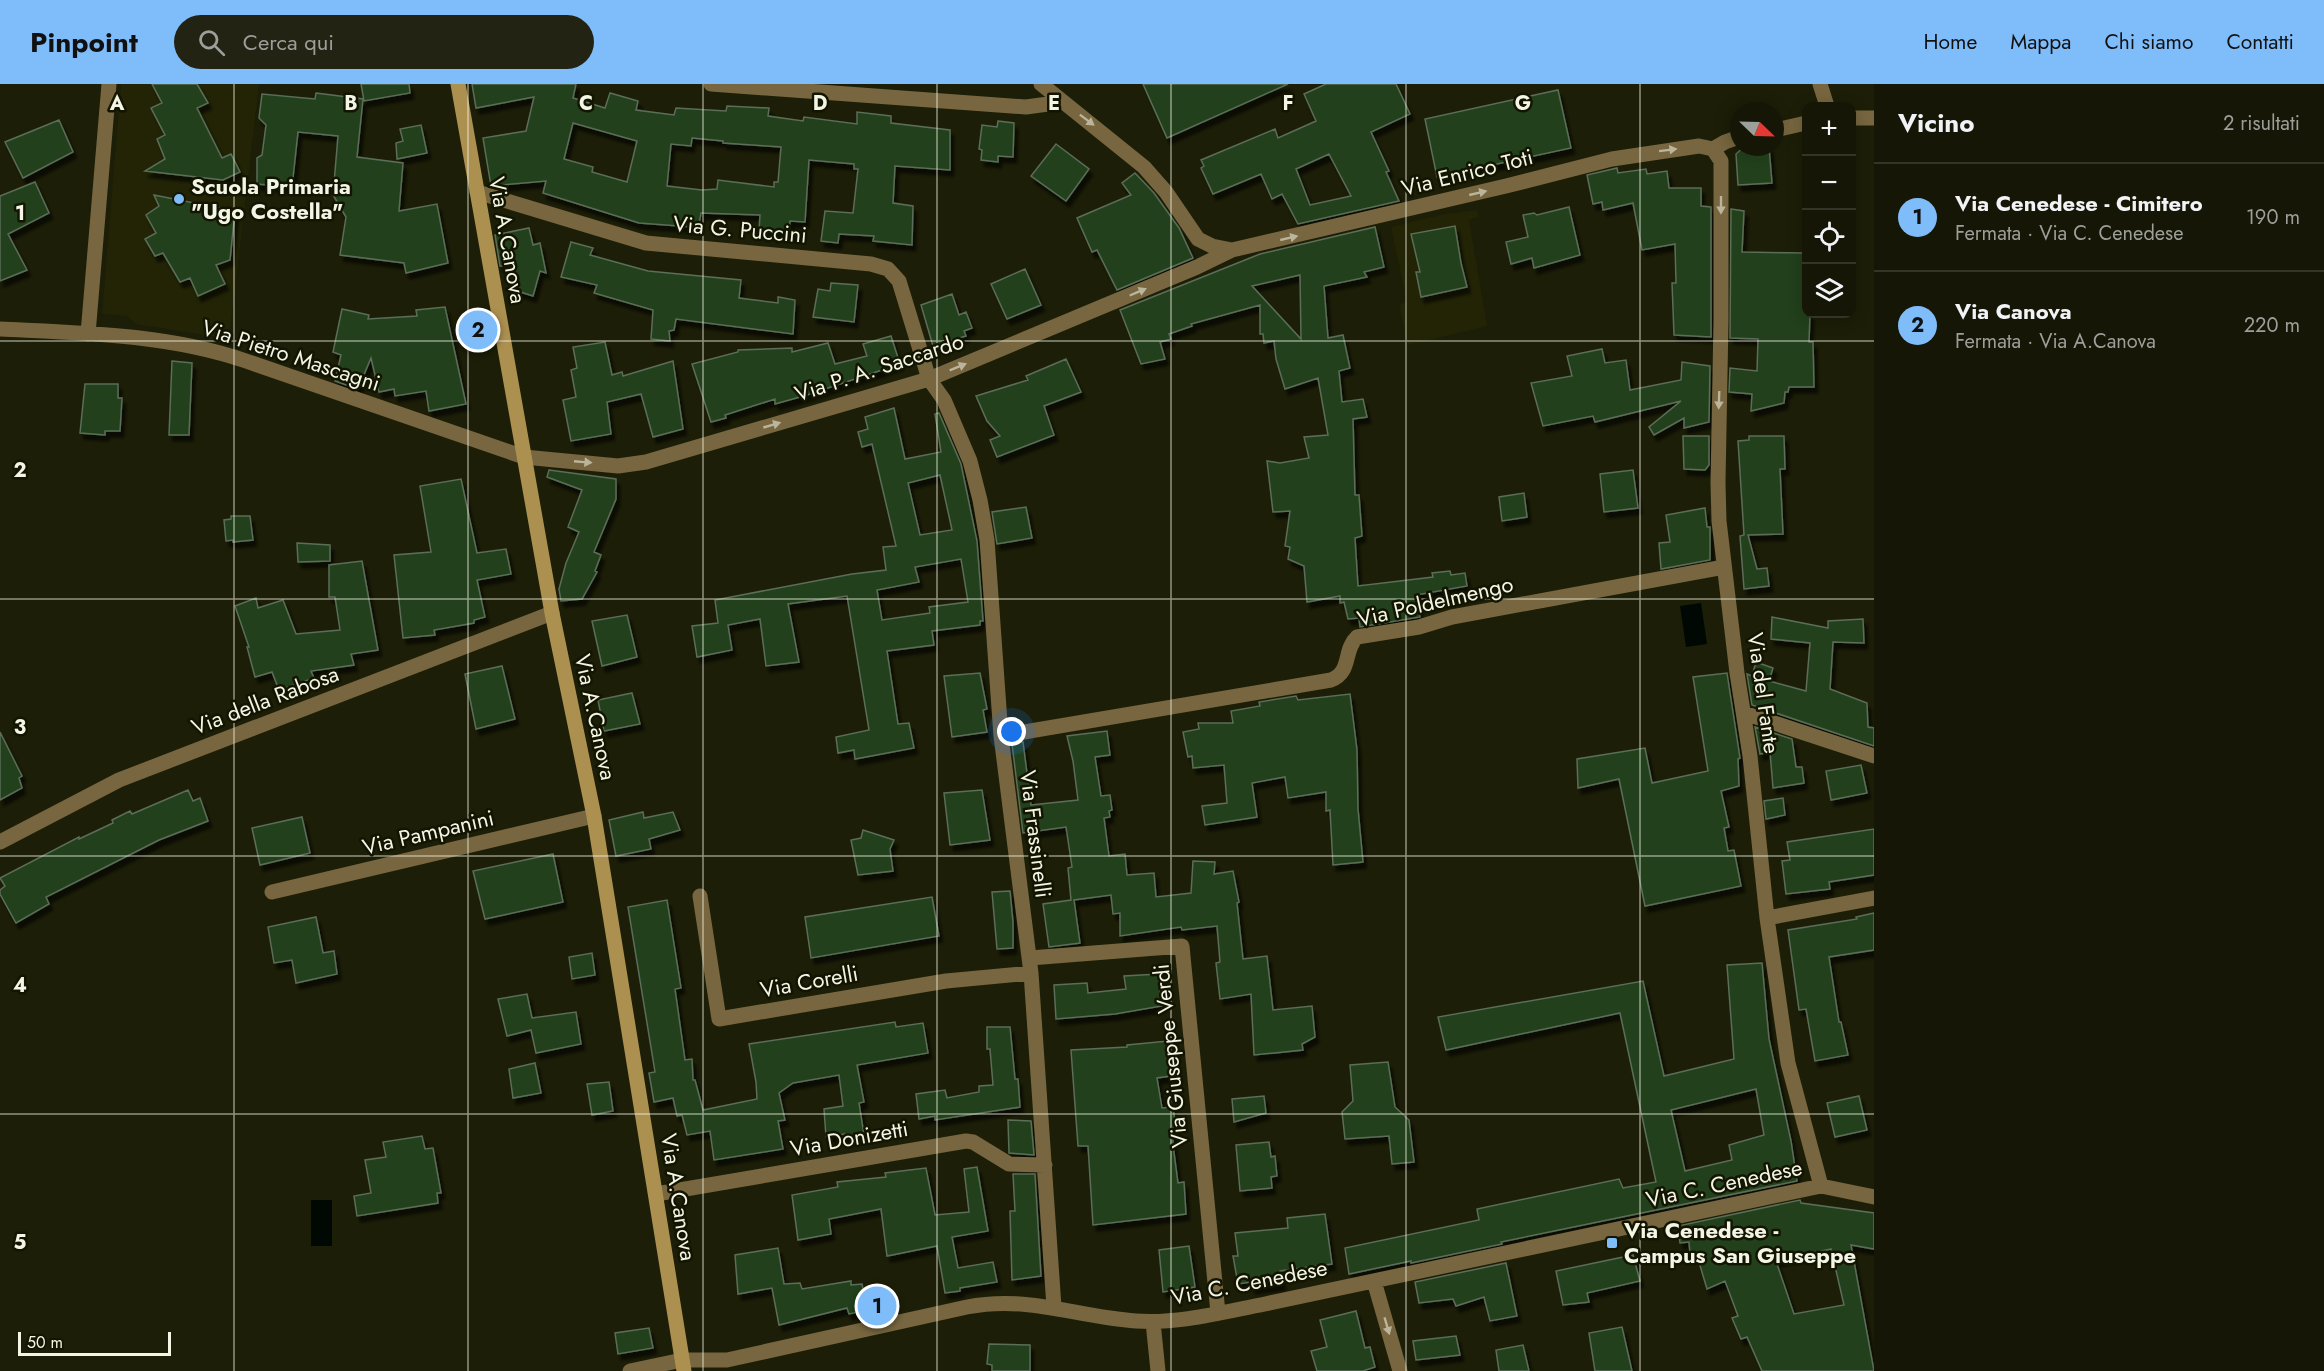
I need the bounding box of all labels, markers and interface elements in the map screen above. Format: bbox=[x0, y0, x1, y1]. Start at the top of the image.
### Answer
search box bbox=[174, 15, 594, 69]
text: Pinpoint bbox=[30, 22, 138, 63]
icon: search bbox=[195, 26, 228, 59]
text: Cerca qui bbox=[243, 26, 334, 58]
text: Home bbox=[1924, 27, 1977, 57]
text: Mappa bbox=[2010, 27, 2071, 57]
text: Chi siamo bbox=[2104, 27, 2193, 57]
text: Contatti bbox=[2226, 27, 2294, 57]
text: A bbox=[109, 89, 125, 118]
text: B bbox=[344, 89, 358, 118]
text: C bbox=[579, 89, 593, 118]
text: D bbox=[813, 89, 827, 118]
text: E bbox=[1048, 89, 1060, 118]
text: F bbox=[1282, 89, 1294, 118]
text: G bbox=[1515, 89, 1531, 118]
north arrow bbox=[1730, 102, 1784, 156]
map controls bbox=[1802, 102, 1856, 318]
button: + bbox=[1802, 102, 1856, 156]
text: Vicino bbox=[1898, 104, 1975, 142]
text: 2 risultati bbox=[2223, 109, 2300, 138]
one-way arrow bbox=[1078, 114, 1094, 126]
street label: Via Enrico Toti bbox=[1398, 140, 1536, 204]
one-way arrow bbox=[1659, 145, 1678, 154]
button: − bbox=[1802, 156, 1856, 210]
place label: Scuola Primaria "Ugo Costella" bbox=[191, 170, 351, 227]
street label: Via A.Canova bbox=[481, 174, 535, 306]
one-way arrow bbox=[1469, 187, 1488, 197]
text: Via Cenedese - Cimitero bbox=[1955, 187, 2203, 219]
marker: Scuola Primaria "Ugo Costella" bbox=[172, 192, 186, 206]
one-way arrow bbox=[1716, 196, 1726, 215]
text: 1 bbox=[15, 199, 25, 228]
text: 1 bbox=[1912, 203, 1923, 232]
text: 190 m bbox=[2246, 203, 2300, 232]
street label: Via G. Puccini bbox=[672, 207, 808, 251]
button: locate bbox=[1802, 210, 1856, 264]
text: Fermata · Via C. Cenedese bbox=[1955, 219, 2183, 248]
one-way arrow bbox=[1279, 232, 1298, 242]
button: layers bbox=[1802, 264, 1856, 318]
one-way arrow bbox=[1129, 287, 1147, 297]
text: Via Canova bbox=[1955, 295, 2072, 327]
pin: 2 bbox=[458, 308, 498, 352]
street label: Via Pietro Mascagni bbox=[198, 311, 384, 399]
text: 2 bbox=[1911, 311, 1924, 340]
text: 220 m bbox=[2244, 311, 2300, 340]
street label: Via P. A. Saccardo bbox=[790, 325, 968, 409]
text: Fermata · Via A.Canova bbox=[1955, 327, 2156, 356]
one-way arrow bbox=[949, 362, 967, 371]
one-way arrow bbox=[1714, 391, 1723, 410]
one-way arrow bbox=[763, 420, 781, 429]
text: 2 bbox=[13, 456, 27, 485]
one-way arrow bbox=[573, 458, 592, 467]
street label: Via Poldelmengo bbox=[1354, 567, 1516, 635]
street label: Via del Fante bbox=[1740, 630, 1788, 756]
street label: Via A.Canova bbox=[567, 651, 625, 783]
street label: Via della Rabosa bbox=[187, 657, 343, 743]
text: 3 bbox=[14, 713, 26, 742]
your location bbox=[997, 717, 1026, 746]
street label: Via Frassinelli bbox=[1012, 768, 1060, 900]
street label: Via Pampanini bbox=[359, 801, 497, 863]
street label: Via Corelli bbox=[758, 957, 860, 1005]
street label: Via Giuseppe Verdi bbox=[1144, 962, 1196, 1150]
text: 4 bbox=[13, 971, 27, 1000]
street label: Via Donizetti bbox=[788, 1112, 910, 1164]
street label: Via A.Canova bbox=[653, 1131, 705, 1263]
street label: Via C. Cenedese bbox=[1643, 1151, 1805, 1215]
place label: Via Cenedese - Campus San Giuseppe bbox=[1623, 1214, 1856, 1271]
text: 5 bbox=[14, 1228, 27, 1257]
marker: Via Cenedese - Campus San Giuseppe bbox=[1605, 1236, 1619, 1250]
street label: Via C. Cenedese bbox=[1168, 1251, 1330, 1313]
pin: 1 bbox=[858, 1284, 896, 1328]
one-way arrow bbox=[1383, 1317, 1392, 1335]
scale bar bbox=[18, 1329, 171, 1356]
text: 50 m bbox=[27, 1331, 63, 1354]

